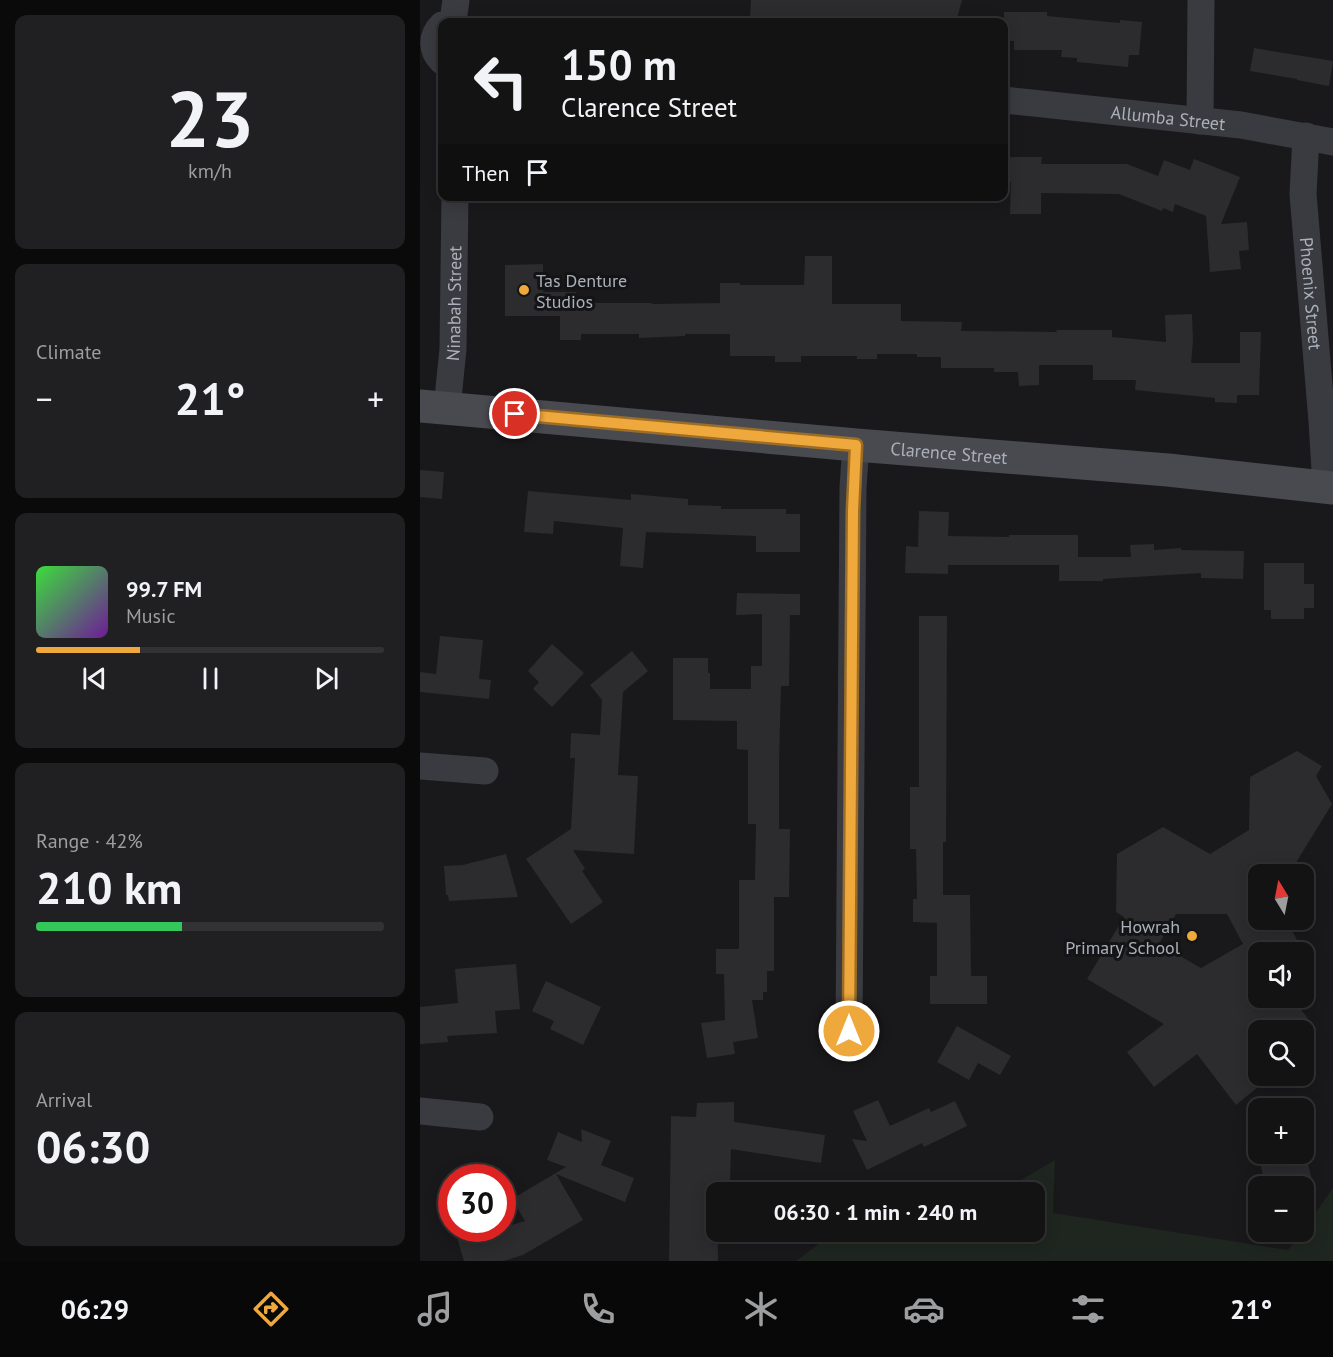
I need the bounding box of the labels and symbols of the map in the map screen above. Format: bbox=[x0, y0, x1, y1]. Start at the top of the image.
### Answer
street label: Allumba Street bbox=[1110, 100, 1226, 135]
street label: Phoenix Street bbox=[1295, 236, 1328, 351]
street label: Ninabah Street bbox=[440, 246, 466, 362]
place label: Tas Denture Studios bbox=[536, 269, 627, 313]
marker: Tas Denture Studios bbox=[517, 283, 531, 297]
pin bbox=[489, 388, 540, 439]
street label: Clarence Street bbox=[890, 436, 1008, 469]
north arrow bbox=[1248, 864, 1314, 930]
place label: Howrah Primary School bbox=[1065, 915, 1181, 959]
marker: Howrah Primary School bbox=[1185, 929, 1199, 943]
position arrow bbox=[817, 999, 881, 1063]
speed limit sign: 30 bbox=[438, 1164, 516, 1242]

